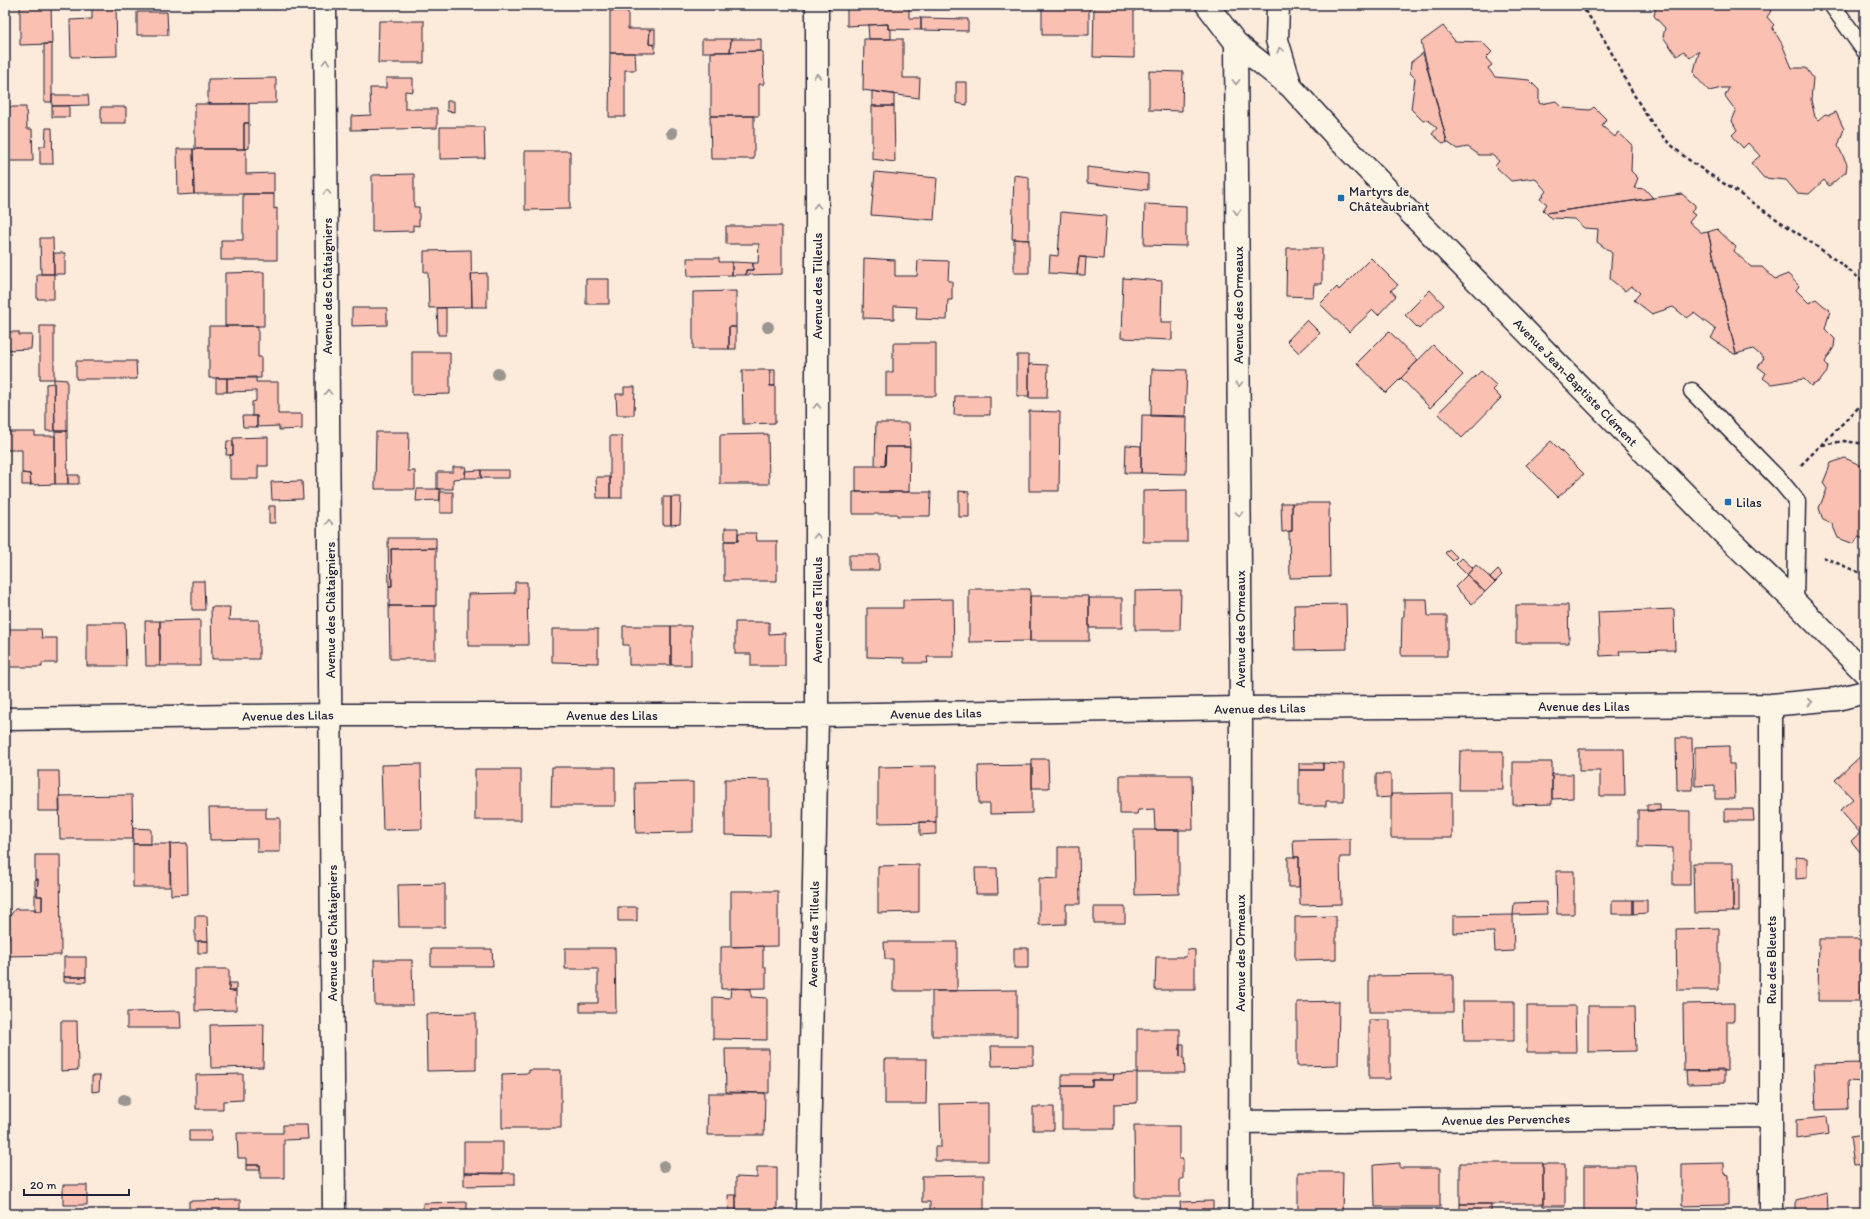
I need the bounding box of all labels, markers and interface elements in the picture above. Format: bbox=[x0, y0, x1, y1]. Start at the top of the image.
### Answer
one-way arrow bbox=[1276, 46, 1285, 53]
one-way arrow bbox=[322, 59, 330, 65]
one-way arrow bbox=[813, 73, 821, 79]
one-way arrow bbox=[1232, 79, 1240, 85]
place label: Martyrs de Châteaubriant bbox=[1349, 184, 1429, 214]
one-way arrow bbox=[323, 189, 331, 195]
marker: Martyrs de Châteaubriant bbox=[1336, 193, 1346, 203]
one-way arrow bbox=[813, 203, 821, 209]
one-way arrow bbox=[1233, 209, 1241, 215]
street label: Avenue des Châtaigniers bbox=[320, 218, 335, 354]
street label: Avenue des Tilleuls bbox=[810, 233, 825, 339]
street label: Avenue des Ormeaux bbox=[1231, 246, 1246, 364]
street label: Avenue Jean-Baptiste Clément bbox=[1511, 315, 1641, 449]
one-way arrow bbox=[1234, 381, 1243, 387]
one-way arrow bbox=[324, 389, 332, 395]
one-way arrow bbox=[813, 403, 821, 409]
place label: Lilas bbox=[1736, 495, 1762, 510]
marker: Lilas bbox=[1723, 497, 1733, 507]
one-way arrow bbox=[1235, 511, 1243, 517]
one-way arrow bbox=[325, 519, 333, 525]
one-way arrow bbox=[813, 533, 821, 539]
street label: Avenue des Châtaigniers bbox=[323, 542, 338, 678]
street label: Avenue des Tilleuls bbox=[810, 557, 825, 663]
street label: Avenue des Ormeaux bbox=[1233, 570, 1248, 688]
one-way arrow bbox=[1807, 697, 1813, 706]
street label: Avenue des Lilas bbox=[1538, 699, 1630, 714]
street label: Avenue des Lilas bbox=[1214, 700, 1306, 717]
street label: Avenue des Lilas bbox=[890, 705, 982, 722]
street label: Avenue des Lilas bbox=[242, 707, 334, 724]
street label: Avenue des Lilas bbox=[566, 708, 658, 723]
street label: Avenue des Châtaigniers bbox=[325, 865, 340, 1001]
street label: Avenue des Tilleuls bbox=[805, 880, 822, 987]
street label: Avenue des Ormeaux bbox=[1233, 894, 1248, 1012]
street label: Rue des Bleuets bbox=[1764, 915, 1779, 1004]
street label: Avenue des Pervenches bbox=[1442, 1111, 1571, 1128]
scale bar bbox=[24, 1171, 129, 1197]
text: 20 m bbox=[30, 1178, 57, 1192]

